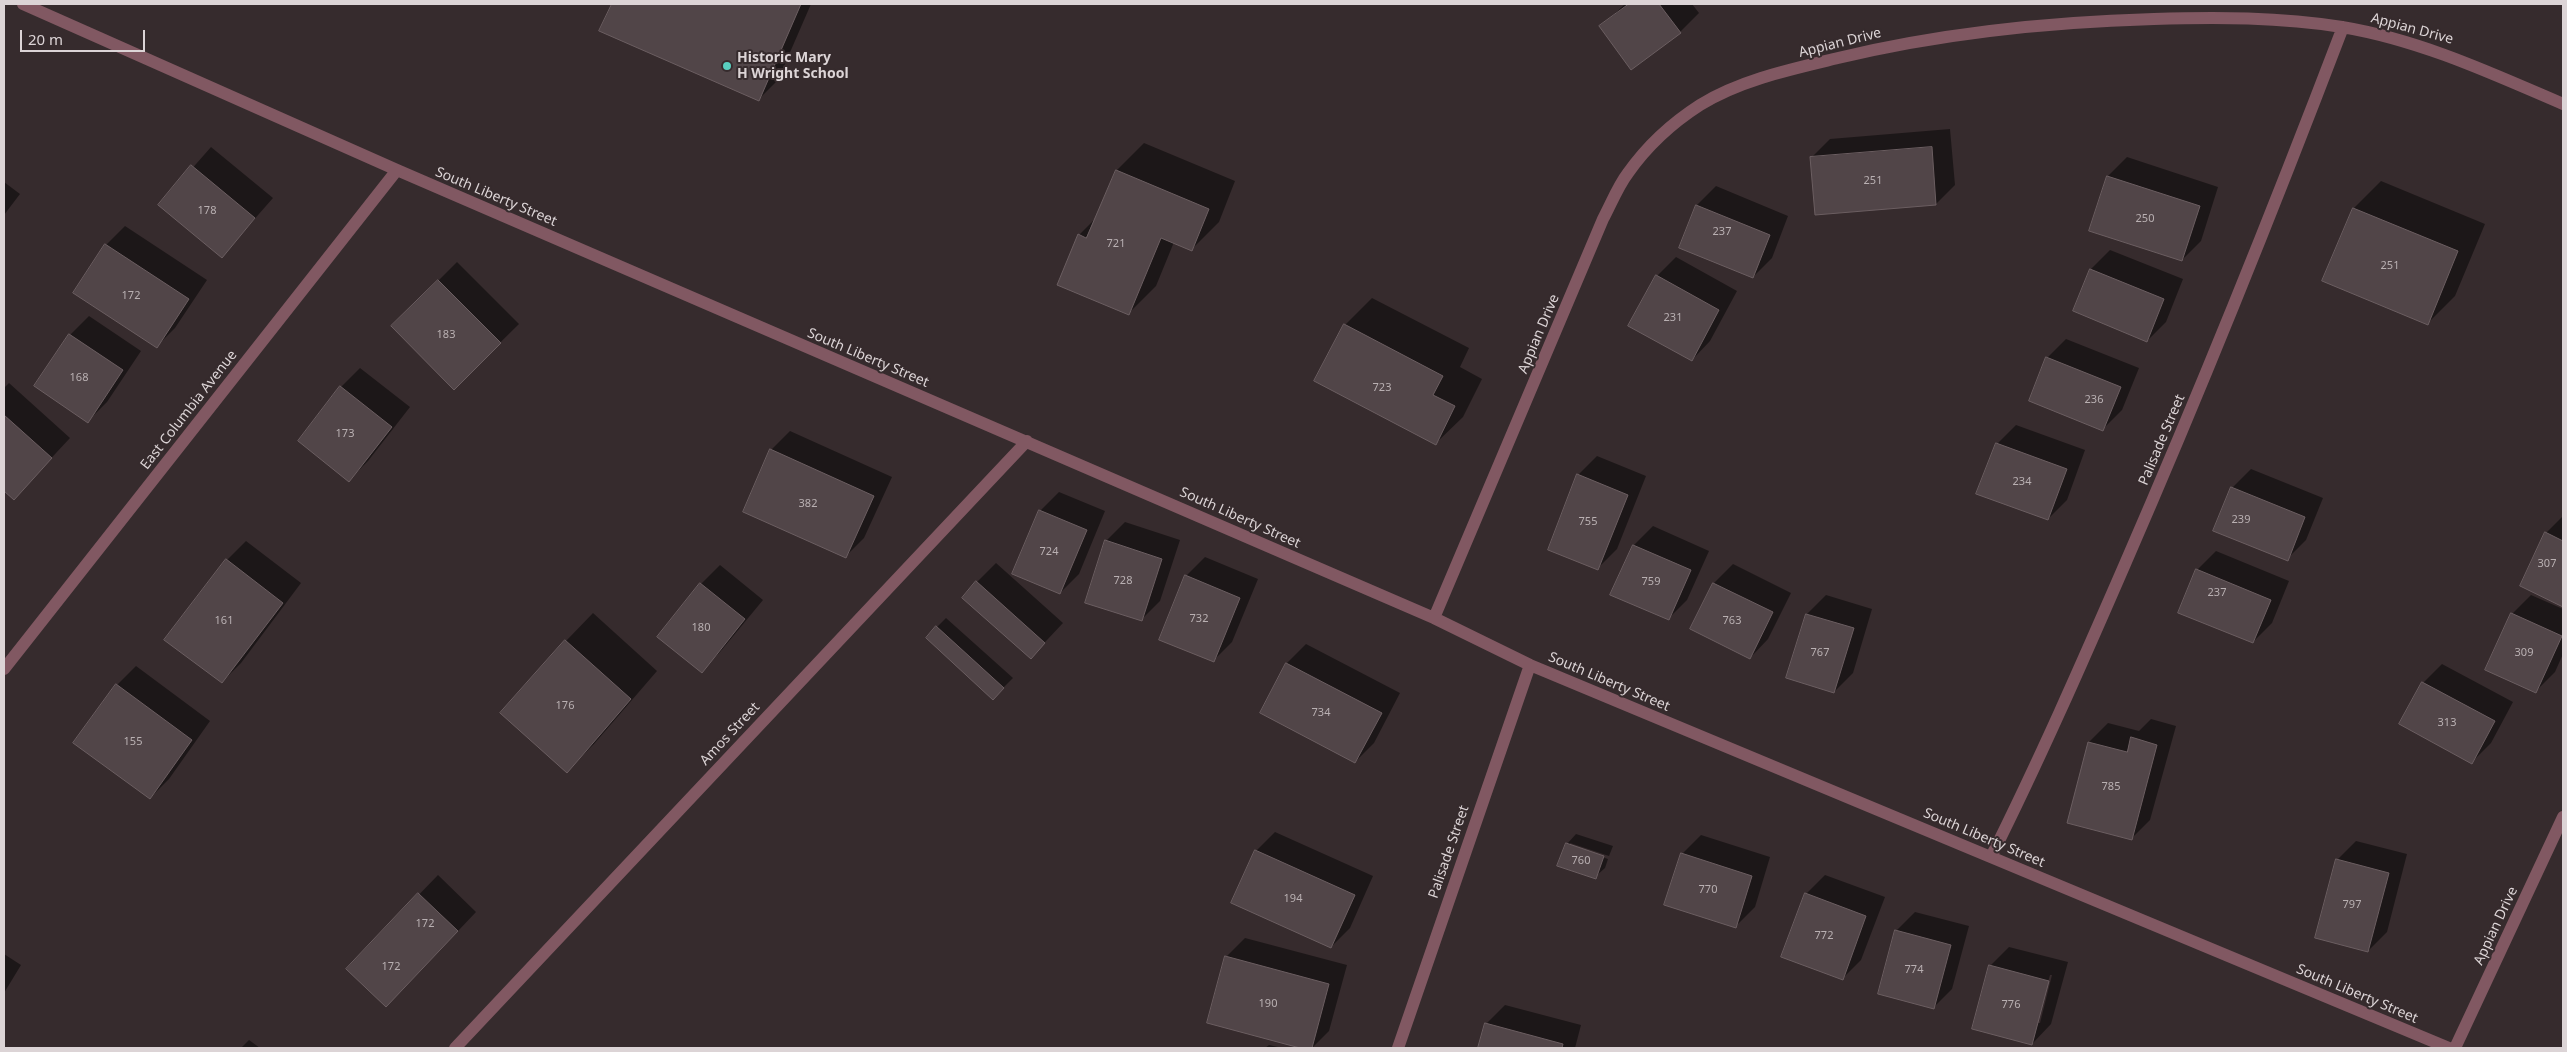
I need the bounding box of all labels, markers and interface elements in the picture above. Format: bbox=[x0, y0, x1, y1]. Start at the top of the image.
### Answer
street label: Appian Drive bbox=[2369, 10, 2455, 48]
scale bar bbox=[22, 20, 148, 52]
street label: Appian Drive bbox=[1797, 25, 1883, 61]
text: 20 m bbox=[28, 29, 63, 49]
place label: Historic Mary H Wright School bbox=[737, 50, 849, 82]
marker: Historic Mary H Wright School bbox=[721, 60, 733, 72]
street label: South Liberty Street bbox=[433, 164, 559, 230]
house number: 251 bbox=[1864, 174, 1882, 188]
house number: 178 bbox=[198, 204, 216, 218]
house number: 250 bbox=[2136, 212, 2154, 226]
house number: 237 bbox=[1713, 225, 1731, 239]
house number: 721 bbox=[1107, 237, 1125, 251]
house number: 251 bbox=[2381, 259, 2399, 273]
house number: 172 bbox=[122, 289, 140, 303]
street label: Appian Drive bbox=[1515, 292, 1563, 376]
house number: 231 bbox=[1664, 311, 1682, 325]
street label: South Liberty Street bbox=[805, 325, 931, 391]
house number: 183 bbox=[437, 328, 455, 342]
street label: East Columbia Avenue bbox=[137, 347, 241, 473]
house number: 168 bbox=[70, 371, 88, 385]
house number: 723 bbox=[1373, 381, 1391, 395]
street label: Palisade Street bbox=[2135, 392, 2189, 488]
house number: 236 bbox=[2085, 393, 2103, 407]
house number: 173 bbox=[336, 427, 354, 441]
house number: 234 bbox=[2013, 475, 2031, 489]
street label: South Liberty Street bbox=[1177, 484, 1303, 552]
house number: 382 bbox=[799, 497, 817, 511]
house number: 239 bbox=[2232, 513, 2250, 527]
house number: 755 bbox=[1579, 515, 1597, 529]
house number: 724 bbox=[1040, 545, 1058, 559]
house number: 307 bbox=[2538, 557, 2556, 571]
house number: 728 bbox=[1114, 574, 1132, 588]
house number: 759 bbox=[1642, 575, 1660, 589]
house number: 237 bbox=[2208, 586, 2226, 600]
house number: 732 bbox=[1190, 612, 1208, 626]
house number: 161 bbox=[215, 614, 233, 628]
house number: 763 bbox=[1723, 614, 1741, 628]
house number: 180 bbox=[692, 621, 710, 635]
house number: 767 bbox=[1811, 646, 1829, 660]
house number: 309 bbox=[2515, 646, 2533, 660]
street label: South Liberty Street bbox=[1546, 649, 1672, 715]
house number: 176 bbox=[556, 699, 574, 713]
street label: Amos Street bbox=[697, 699, 763, 769]
house number: 734 bbox=[1312, 706, 1330, 720]
house number: 313 bbox=[2438, 716, 2456, 730]
house number: 155 bbox=[124, 735, 142, 749]
house number: 785 bbox=[2102, 780, 2120, 794]
street label: Palisade Street bbox=[1425, 803, 1473, 901]
street label: South Liberty Street bbox=[1921, 805, 2047, 871]
house number: 760 bbox=[1572, 854, 1590, 868]
house number: 770 bbox=[1699, 883, 1717, 897]
street label: Appian Drive bbox=[2471, 884, 2521, 968]
house number: 194 bbox=[1284, 892, 1302, 906]
house number: 797 bbox=[2343, 898, 2361, 912]
house number: 172 bbox=[416, 917, 434, 931]
house number: 772 bbox=[1815, 929, 1833, 943]
house number: 172 bbox=[382, 960, 400, 974]
street label: South Liberty Street bbox=[2294, 961, 2420, 1027]
house number: 774 bbox=[1905, 963, 1923, 977]
house number: 190 bbox=[1259, 997, 1277, 1011]
house number: 776 bbox=[2002, 998, 2020, 1012]

